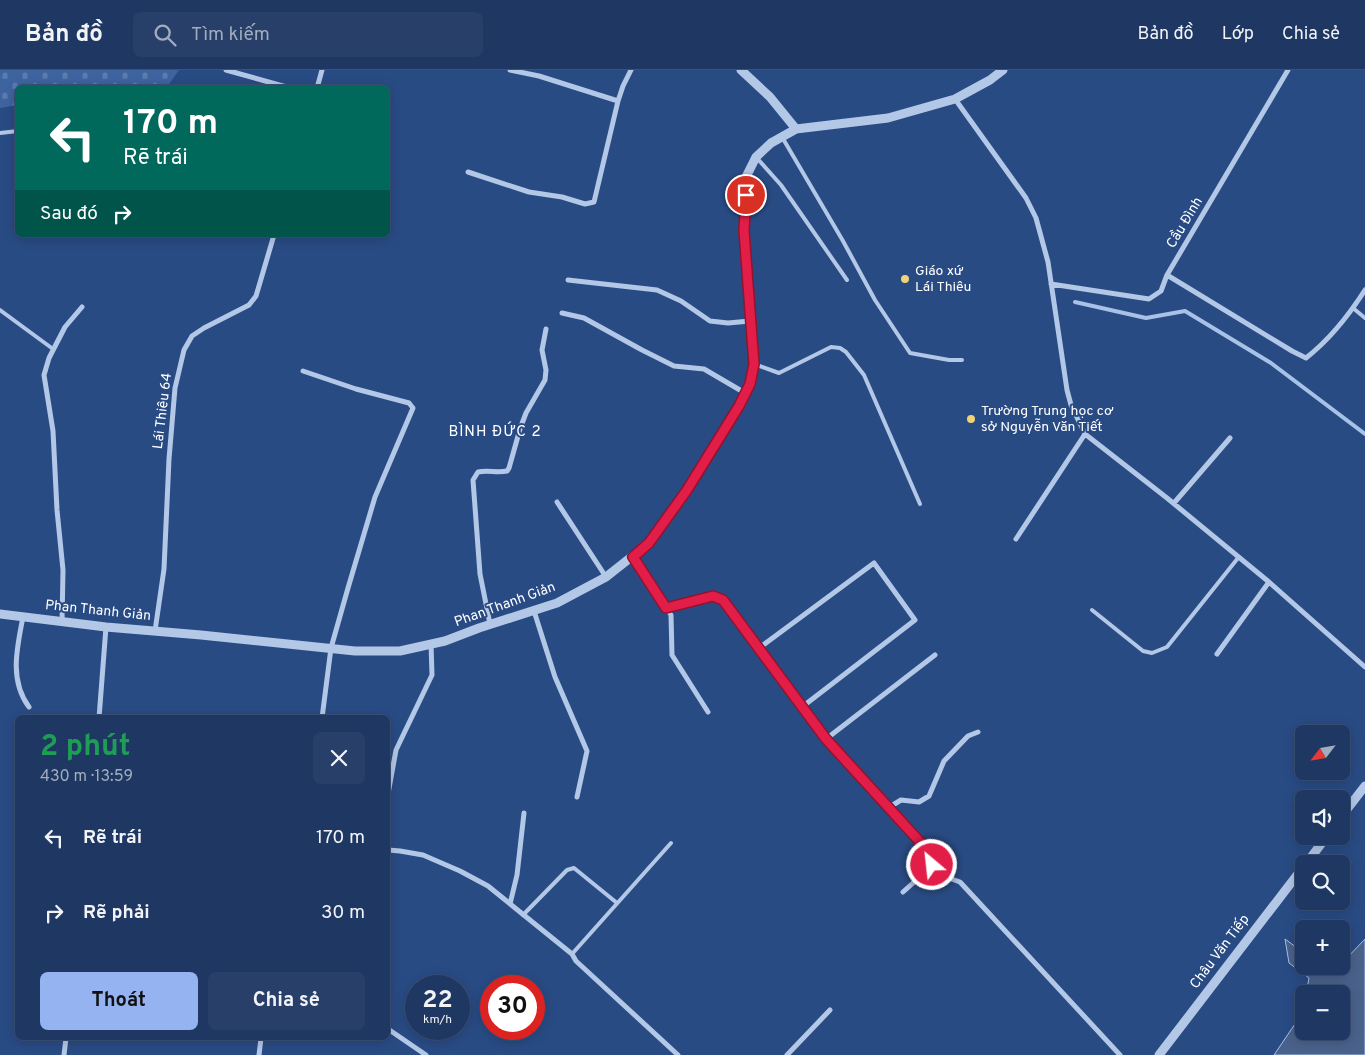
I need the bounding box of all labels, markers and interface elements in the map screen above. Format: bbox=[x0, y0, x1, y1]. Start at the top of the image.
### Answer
search box bbox=[133, 12, 483, 57]
text: Bản đồ bbox=[25, 20, 103, 50]
icon: search bbox=[151, 21, 179, 49]
text: Tìm kiếm bbox=[191, 23, 270, 47]
text: Bản đồ bbox=[1137, 23, 1194, 46]
text: Lớp bbox=[1222, 23, 1254, 46]
text: Chia sẻ bbox=[1282, 23, 1340, 46]
text: 170 m bbox=[123, 102, 218, 146]
icon: left bbox=[40, 105, 105, 170]
text: Rẽ trái bbox=[123, 145, 188, 172]
pin bbox=[725, 174, 767, 216]
icon: arrive bbox=[732, 181, 760, 209]
street label: Cầu Đình bbox=[1163, 194, 1207, 252]
icon: right bbox=[108, 200, 136, 228]
text: Sau đó bbox=[40, 202, 98, 226]
place label: Giáo xứ Lái Thiêu bbox=[915, 263, 972, 296]
marker: Giáo xứ Lái Thiêu bbox=[899, 273, 911, 285]
street label: Lái Thiêu 64 bbox=[150, 372, 176, 450]
place label: Trường Trung học cơ sở Nguyễn Văn Tiết bbox=[981, 403, 1114, 436]
marker: Trường Trung học cơ sở Nguyễn Văn Tiết bbox=[965, 413, 977, 425]
district label: BÌNH ĐỨC 2 bbox=[448, 421, 542, 442]
street label: Phan Thanh Giản bbox=[452, 579, 558, 631]
street label: Phan Thanh Giản bbox=[44, 597, 152, 625]
north arrow bbox=[1295, 725, 1350, 780]
map controls bbox=[1295, 725, 1350, 1040]
text: 2 phút bbox=[40, 729, 130, 766]
button: close bbox=[313, 732, 365, 784]
text: 430 m · 13:59 bbox=[40, 767, 133, 787]
button: sound bbox=[1295, 790, 1350, 845]
icon: left bbox=[40, 824, 68, 852]
text: Rẽ trái bbox=[83, 826, 142, 850]
text: 170 m bbox=[316, 826, 365, 850]
position arrow bbox=[905, 838, 957, 890]
button: search bbox=[1295, 855, 1350, 910]
icon: right bbox=[40, 899, 68, 927]
text: Rẽ phải bbox=[83, 901, 150, 925]
text: 30 m bbox=[321, 901, 365, 925]
street label: Châu Văn Tiếp bbox=[1187, 911, 1253, 992]
button: + bbox=[1295, 920, 1350, 975]
button: Thoát bbox=[40, 972, 198, 1030]
button: Chia sẻ bbox=[208, 972, 365, 1030]
speed limit sign: 30 bbox=[480, 975, 545, 1040]
text: 22 bbox=[422, 985, 453, 1017]
button: − bbox=[1295, 985, 1350, 1040]
text: km/h bbox=[423, 1012, 452, 1028]

